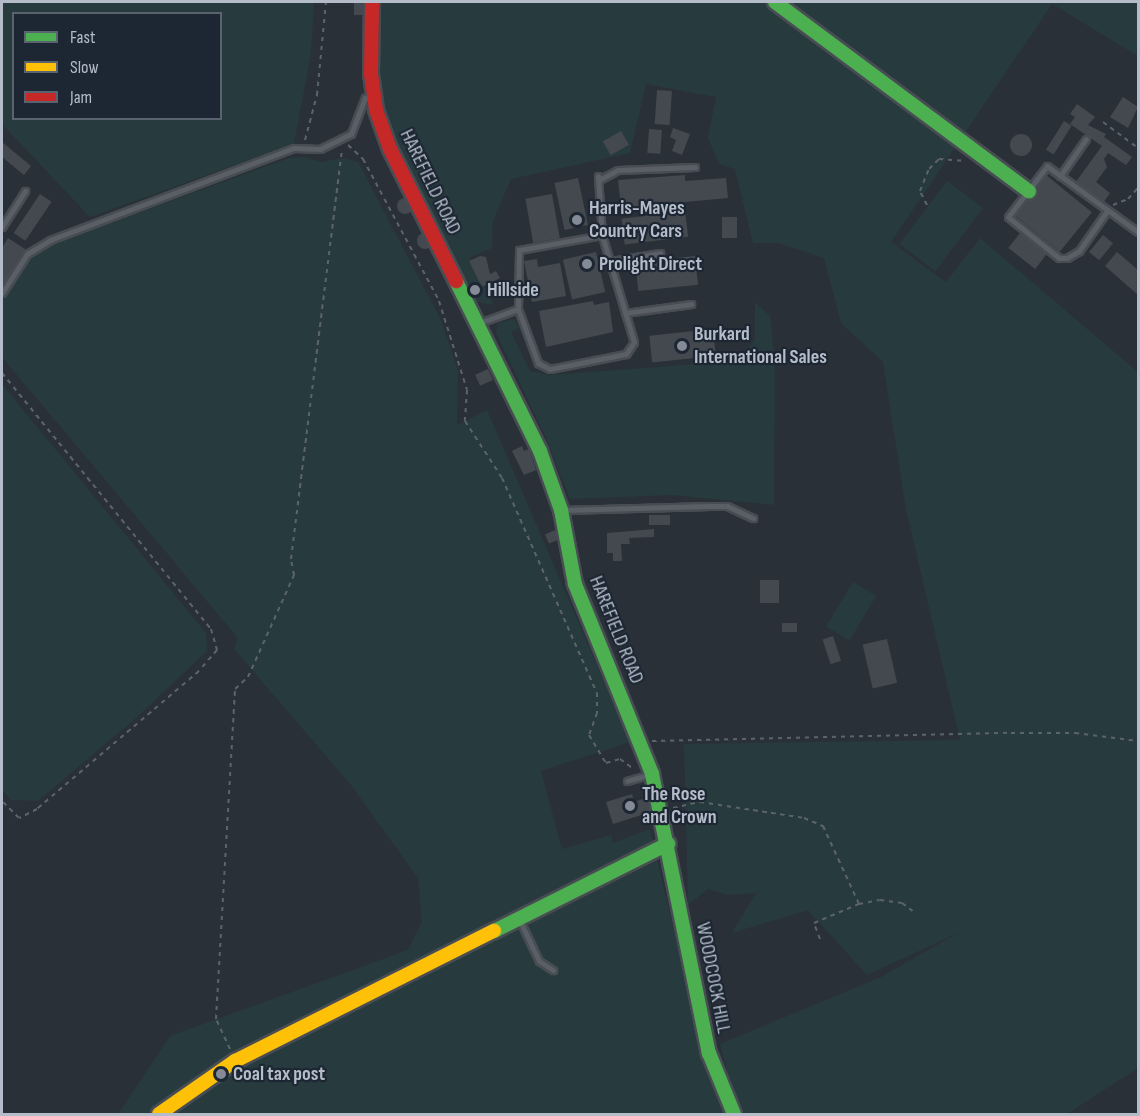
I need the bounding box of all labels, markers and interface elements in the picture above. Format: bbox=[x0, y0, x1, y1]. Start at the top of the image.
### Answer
legend bbox=[12, 12, 222, 120]
text: Fast bbox=[70, 27, 95, 48]
text: Slow bbox=[70, 57, 99, 78]
text: Jam bbox=[70, 87, 92, 108]
street label: HAREFIELD ROAD bbox=[394, 125, 466, 239]
place label: Harris-Mayes Country Cars bbox=[589, 196, 685, 243]
marker: Harris-Mayes Country Cars bbox=[570, 213, 584, 227]
place label: Prolight Direct bbox=[599, 252, 702, 276]
marker: Prolight Direct bbox=[580, 257, 594, 271]
place label: Hillside bbox=[487, 278, 539, 302]
marker: Hillside bbox=[468, 283, 482, 297]
place label: Burkard International Sales bbox=[694, 322, 827, 369]
marker: Burkard International Sales bbox=[675, 339, 689, 353]
street label: HAREFIELD ROAD bbox=[584, 573, 648, 687]
place label: The Rose and Crown bbox=[642, 783, 717, 830]
marker: The Rose and Crown bbox=[623, 799, 637, 813]
street label: WOODCOCK HILL bbox=[690, 920, 736, 1036]
place label: Coal tax post bbox=[233, 1062, 325, 1086]
marker: Coal tax post bbox=[214, 1067, 228, 1081]

